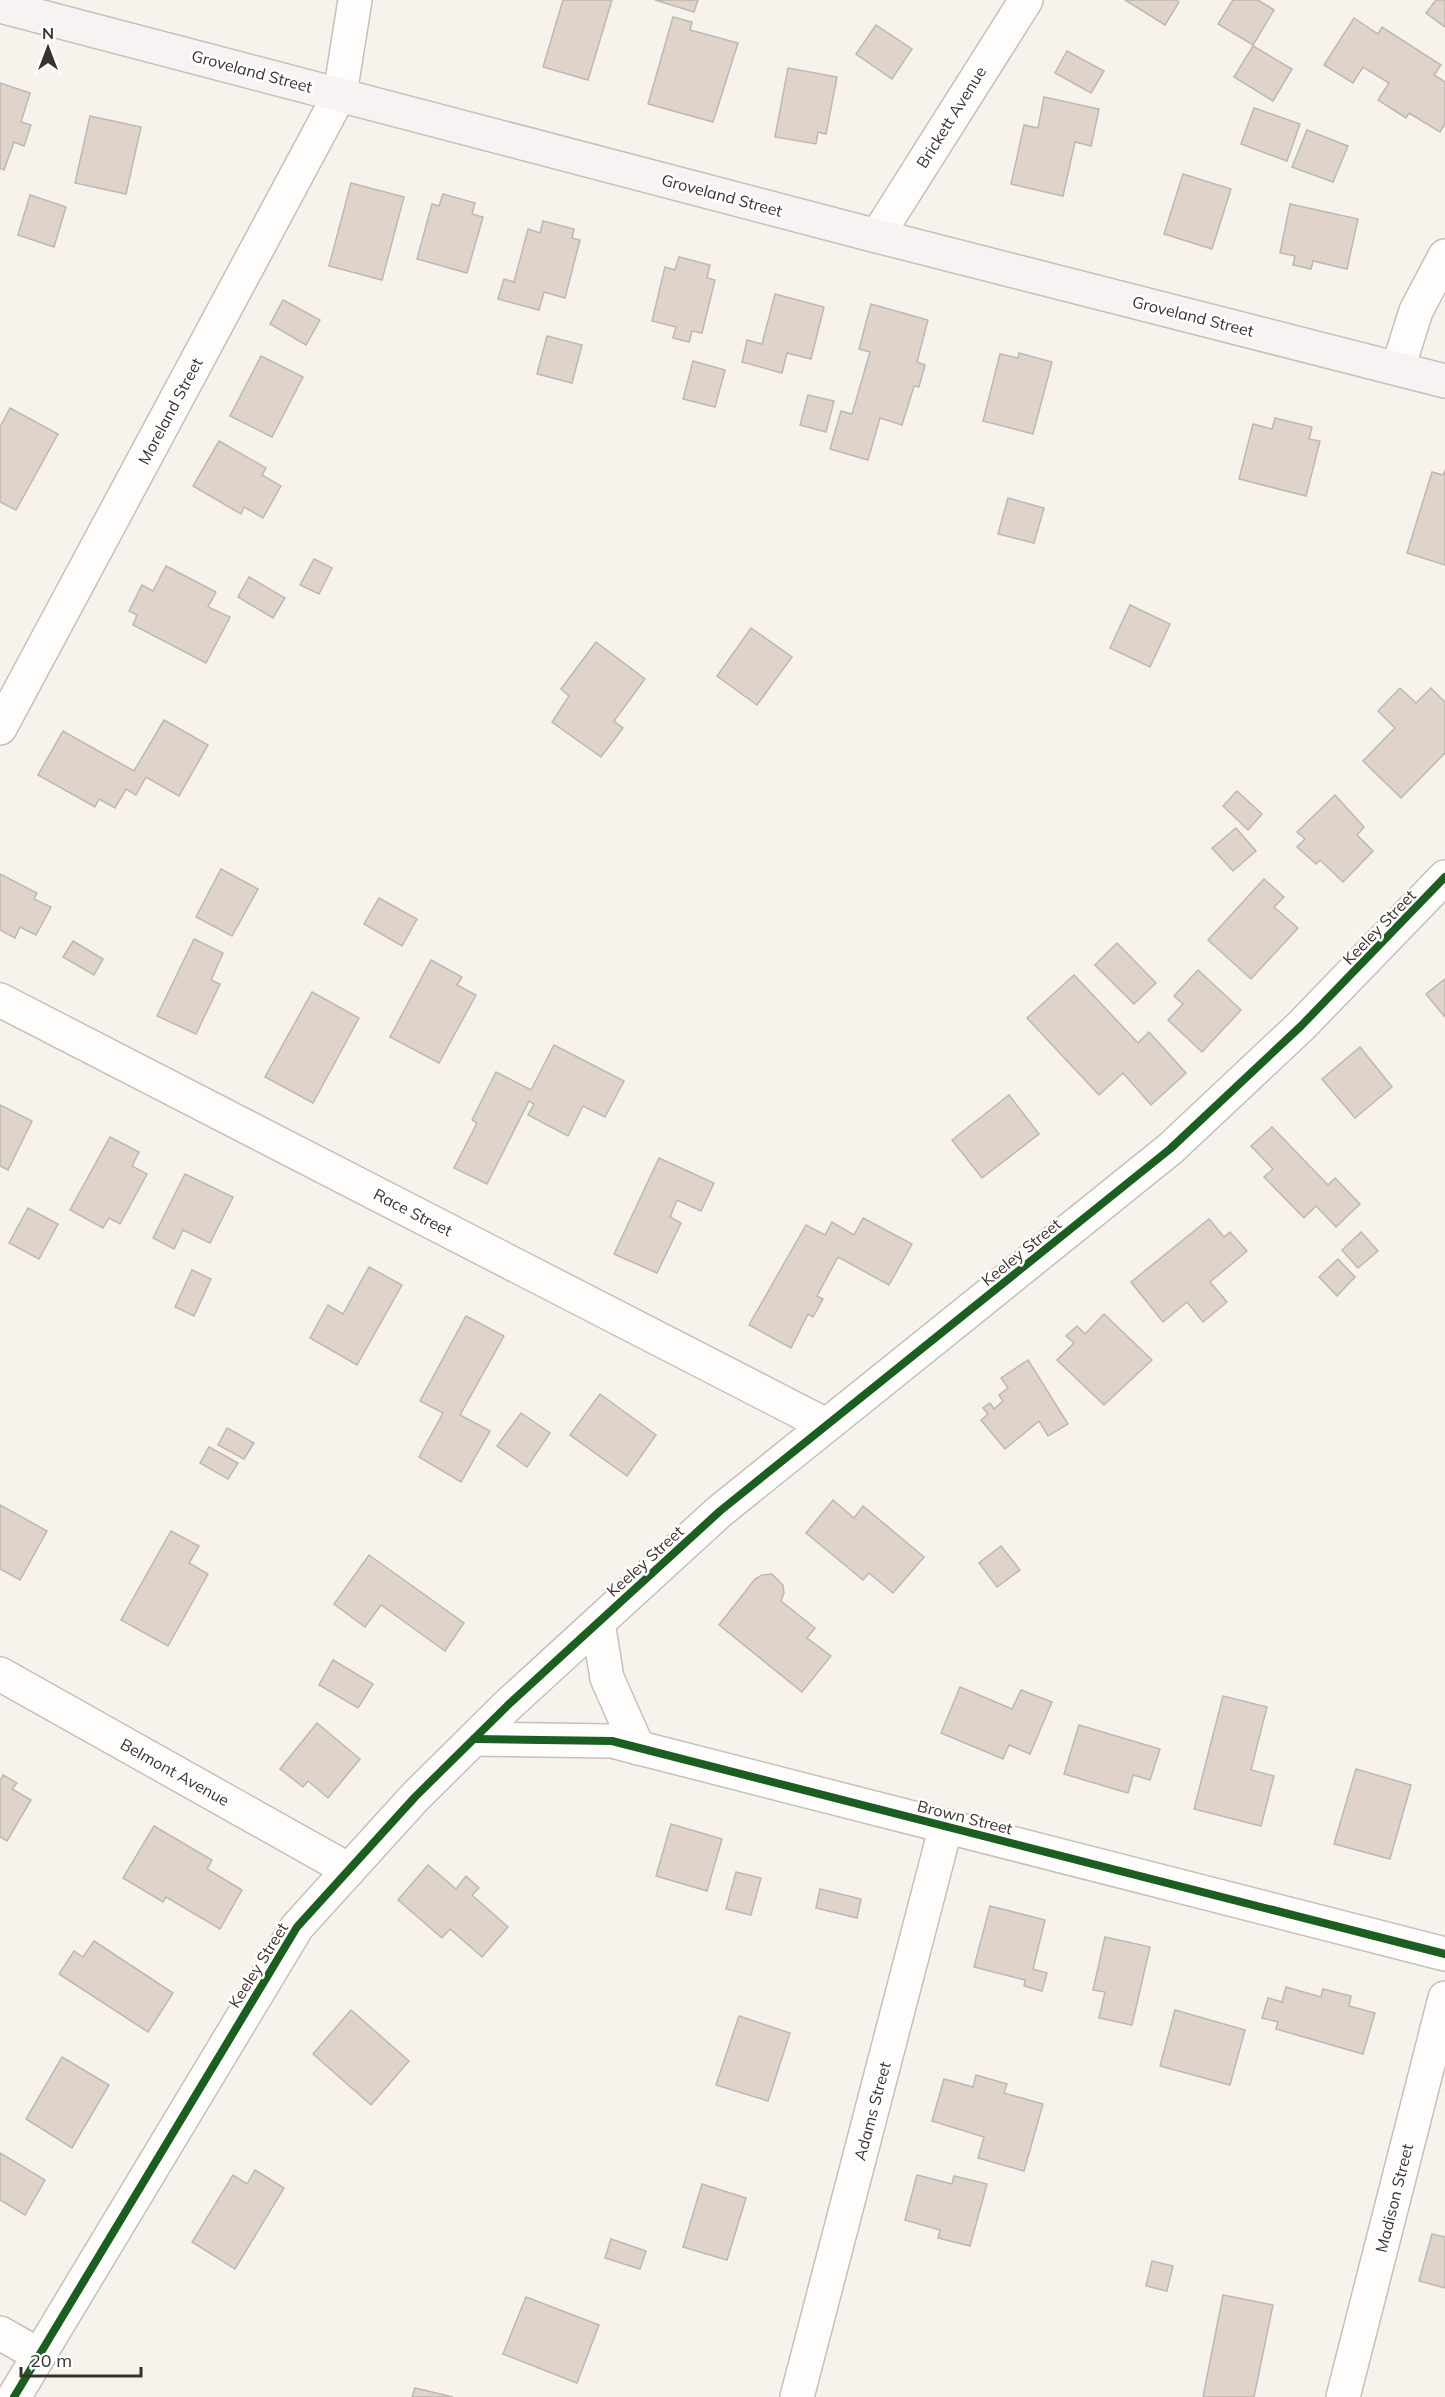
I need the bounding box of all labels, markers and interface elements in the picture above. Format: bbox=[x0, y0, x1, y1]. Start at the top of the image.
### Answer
north arrow bbox=[18, 18, 78, 78]
text: N bbox=[42, 23, 54, 43]
street label: Groveland Street bbox=[189, 45, 315, 97]
street label: Brickett Avenue bbox=[912, 62, 990, 172]
street label: Groveland Street bbox=[659, 169, 785, 221]
street label: Groveland Street bbox=[1130, 291, 1256, 341]
street label: Moreland Street bbox=[133, 354, 207, 468]
street label: Keeley Street bbox=[1338, 885, 1420, 969]
street label: Race Street bbox=[370, 1184, 456, 1241]
street label: Keeley Street bbox=[977, 1214, 1065, 1290]
street label: Keeley Street bbox=[602, 1521, 688, 1601]
street label: Belmont Avenue bbox=[117, 1734, 233, 1810]
street label: Brown Street bbox=[915, 1796, 1015, 1839]
street label: Keeley Street bbox=[224, 1918, 292, 2011]
street label: Adams Street bbox=[849, 2059, 895, 2163]
street label: Madison Street bbox=[1371, 2141, 1417, 2255]
scale bar bbox=[21, 2340, 141, 2378]
text: 20 m bbox=[30, 2349, 72, 2372]

